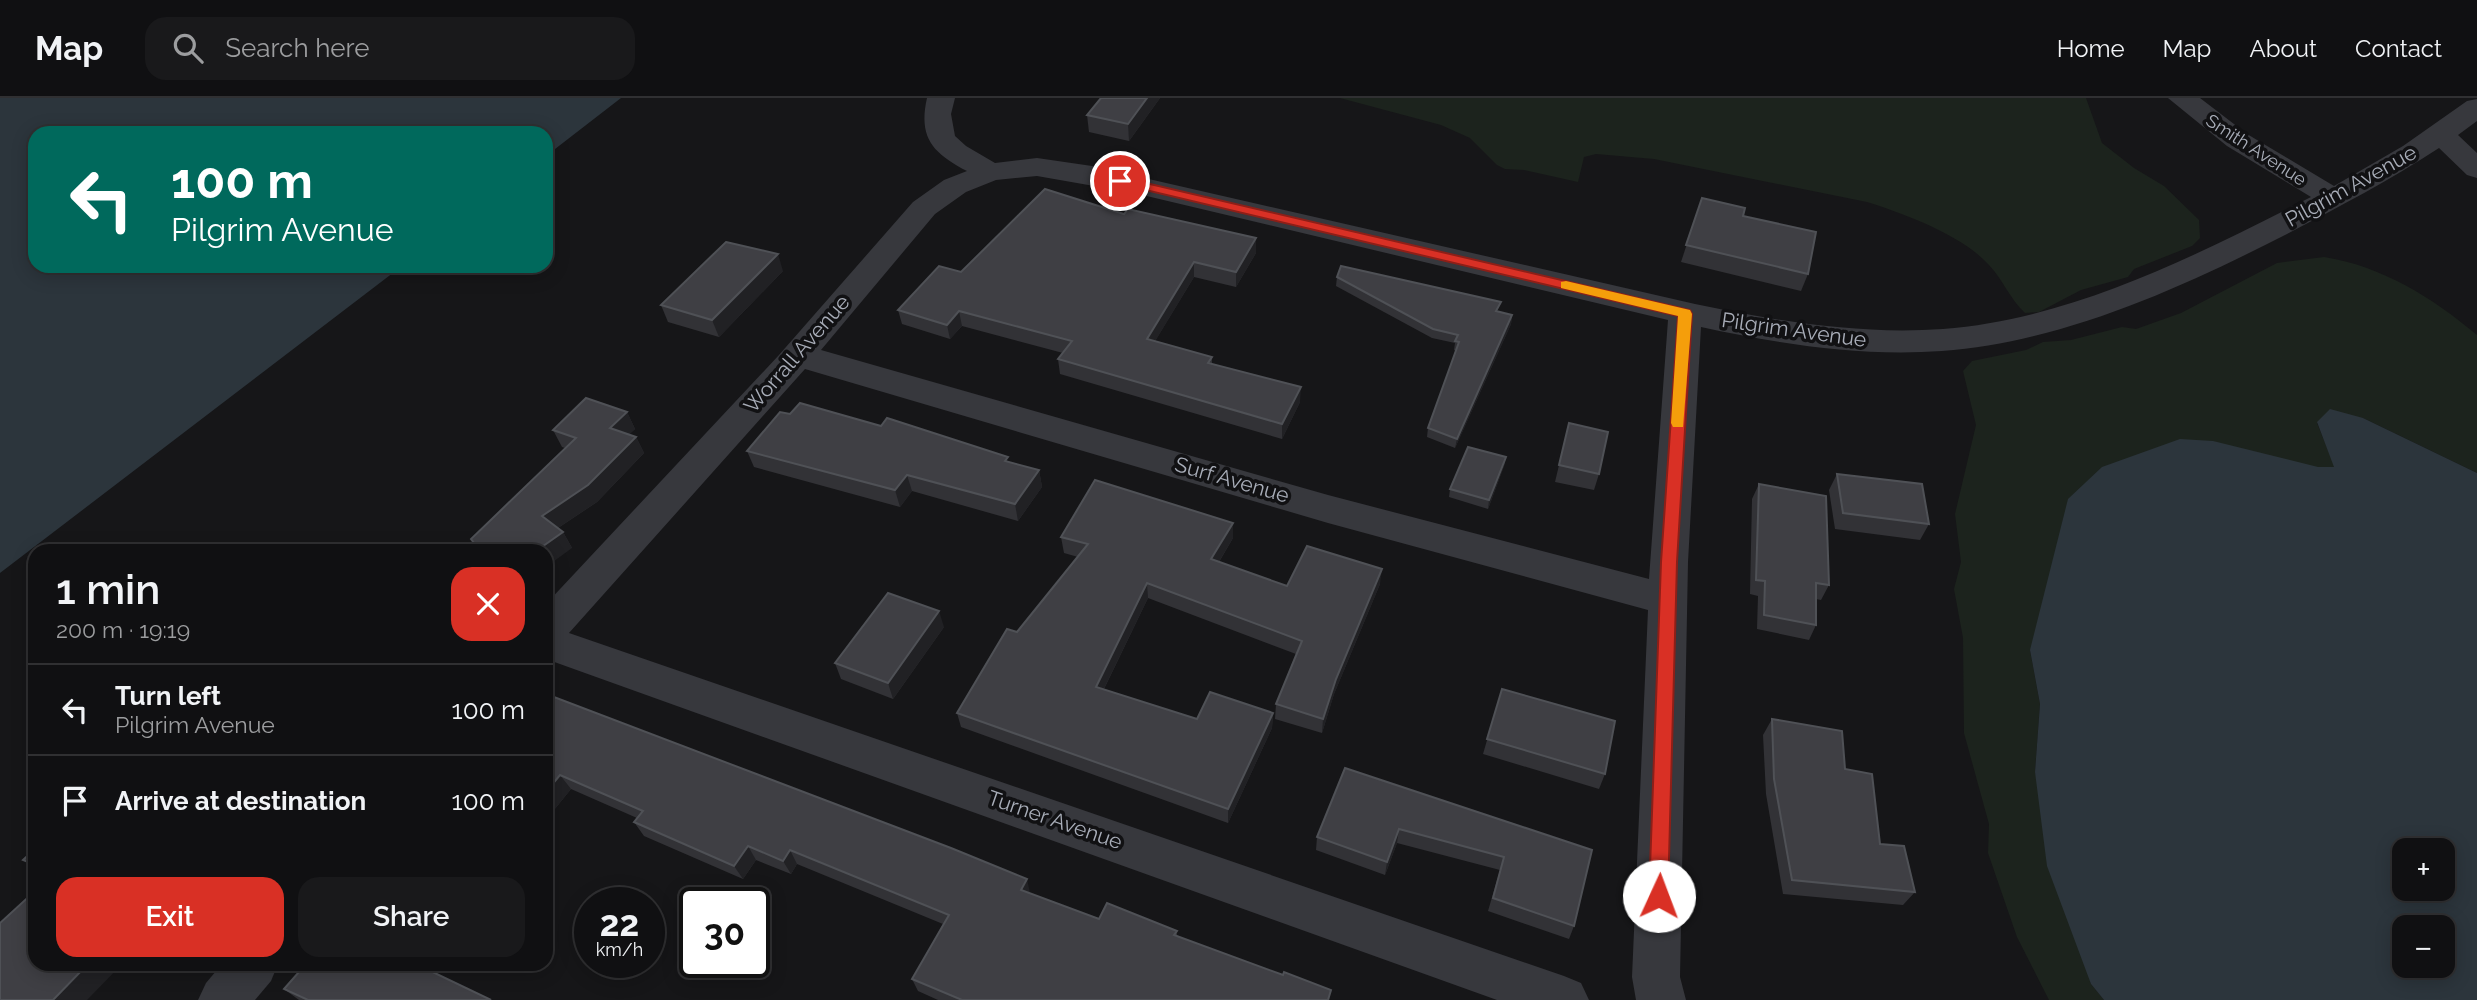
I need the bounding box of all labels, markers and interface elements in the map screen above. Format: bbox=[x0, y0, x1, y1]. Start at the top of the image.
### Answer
search box bbox=[145, 17, 635, 80]
text: Map bbox=[35, 29, 103, 68]
icon: search bbox=[169, 29, 207, 67]
text: Search here bbox=[225, 33, 370, 63]
text: Home bbox=[2057, 34, 2125, 63]
text: Map bbox=[2163, 34, 2211, 63]
text: About bbox=[2249, 34, 2317, 63]
text: Contact bbox=[2355, 34, 2442, 63]
street label: Smith Avenue bbox=[2202, 109, 2311, 190]
street label: Pilgrim Avenue bbox=[2281, 139, 2421, 232]
pin bbox=[1090, 151, 1150, 211]
text: 100 m bbox=[171, 152, 313, 209]
icon: left bbox=[56, 154, 147, 245]
icon: arrive bbox=[1101, 162, 1139, 200]
text: Pilgrim Avenue bbox=[171, 211, 393, 248]
street label: Worrall Avenue bbox=[739, 289, 855, 418]
street label: Pilgrim Avenue bbox=[1720, 307, 1868, 352]
street label: Surf Avenue bbox=[1172, 451, 1292, 508]
text: 1 min bbox=[56, 565, 160, 614]
button: close bbox=[451, 567, 525, 641]
text: 200 m · 19:19 bbox=[56, 616, 190, 643]
text: Turn left bbox=[115, 681, 221, 711]
icon: left bbox=[56, 691, 94, 729]
text: 100 m bbox=[452, 695, 525, 725]
text: Pilgrim Avenue bbox=[115, 711, 275, 738]
icon: arrive bbox=[56, 782, 94, 820]
street label: Turner Avenue bbox=[985, 785, 1126, 854]
text: Arrive at destination bbox=[115, 786, 366, 816]
text: 100 m bbox=[452, 786, 525, 816]
map controls bbox=[2392, 838, 2455, 978]
button: + bbox=[2392, 838, 2455, 901]
position arrow bbox=[1622, 859, 1696, 933]
button: Exit bbox=[56, 877, 284, 957]
button: Share bbox=[298, 877, 525, 957]
speed limit sign: 30 bbox=[679, 887, 770, 978]
text: 22 bbox=[600, 903, 639, 944]
button: − bbox=[2392, 915, 2455, 978]
text: km/h bbox=[596, 939, 643, 960]

